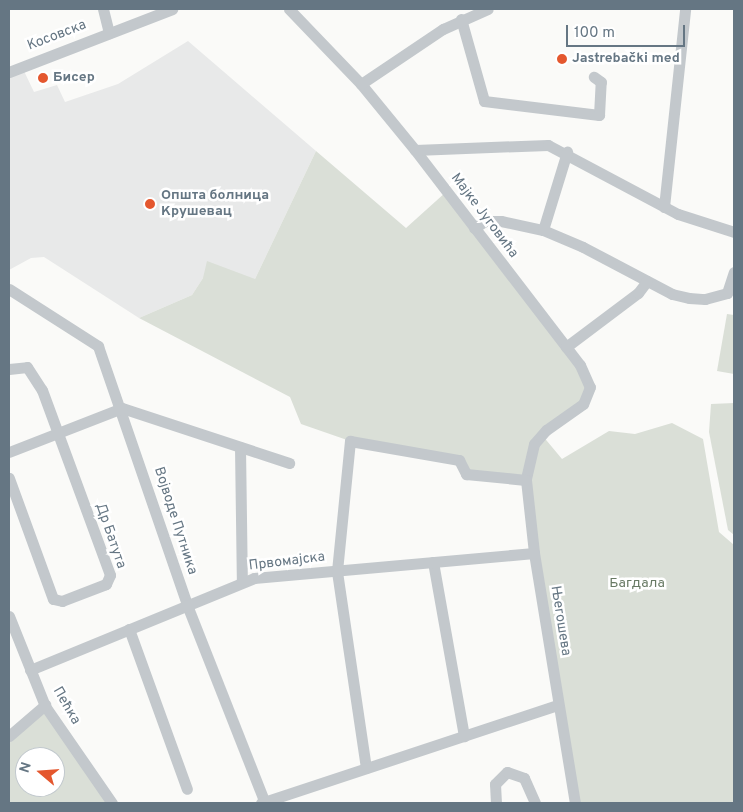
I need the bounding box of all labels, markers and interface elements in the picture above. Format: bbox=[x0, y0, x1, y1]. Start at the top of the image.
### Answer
scale bar bbox=[568, 15, 687, 47]
street label: Косовска bbox=[25, 17, 89, 55]
text: 100 m bbox=[574, 24, 615, 43]
place label: Jastrebački med bbox=[572, 51, 680, 67]
marker: Jastrebački med bbox=[556, 53, 568, 65]
place label: Бисер bbox=[53, 70, 95, 86]
marker: Бисер bbox=[37, 72, 49, 84]
street label: Мајке Југовића bbox=[447, 170, 521, 262]
place label: Општа болница Крушевац bbox=[161, 188, 269, 220]
marker: Општа болница Крушевац bbox=[143, 197, 157, 211]
street label: Војводе Путника bbox=[150, 465, 200, 577]
street label: Др Батута bbox=[91, 501, 129, 571]
street label: Првомајска bbox=[248, 549, 326, 575]
park label: Багдала bbox=[609, 576, 665, 592]
street label: Његошева bbox=[546, 585, 574, 657]
street label: Пећка bbox=[49, 684, 83, 728]
north arrow bbox=[15, 747, 65, 797]
text: N bbox=[17, 760, 36, 775]

